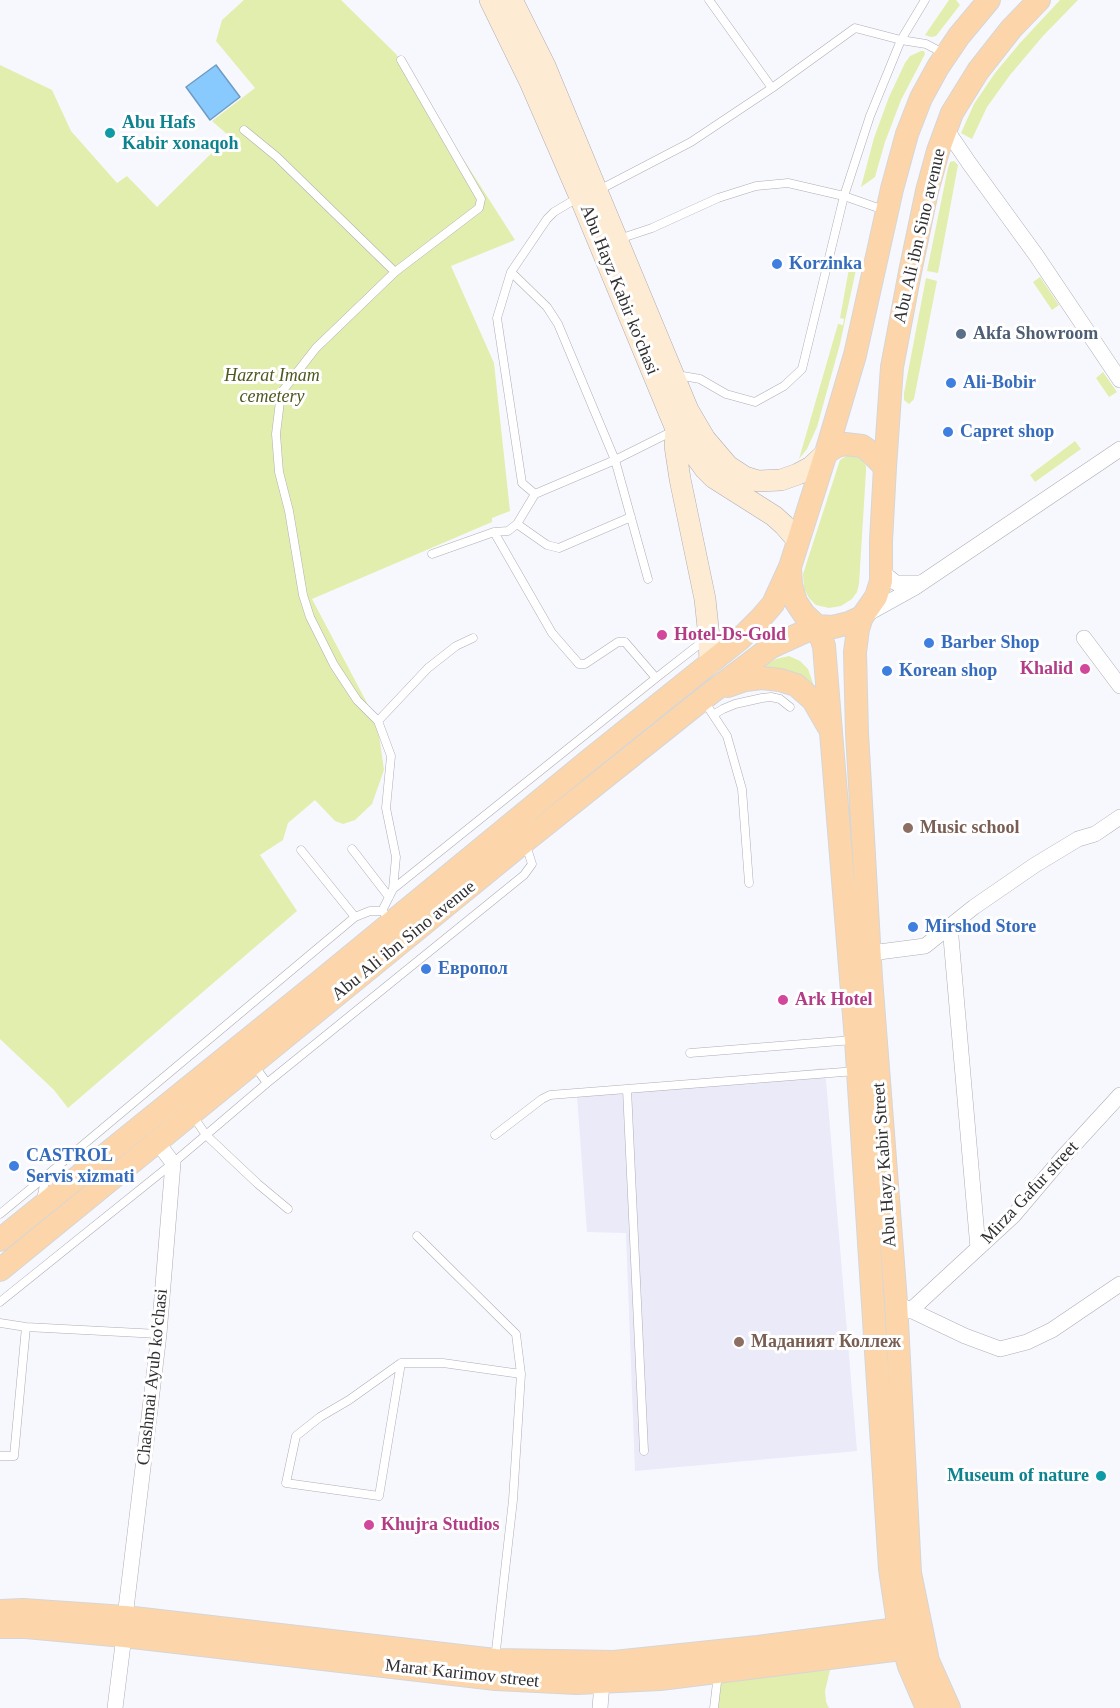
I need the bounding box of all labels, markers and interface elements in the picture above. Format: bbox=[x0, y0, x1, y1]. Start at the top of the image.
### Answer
place label: Abu Hafs Kabir xonaqoh bbox=[122, 112, 239, 154]
marker: Abu Hafs Kabir xonaqoh bbox=[103, 126, 117, 140]
street label: Abu Ali ibn Sino avenue bbox=[889, 146, 951, 326]
street label: Abu Hayz Kabir ko'chasi bbox=[575, 202, 663, 378]
place label: Korzinka bbox=[789, 253, 862, 275]
marker: Korzinka bbox=[770, 257, 784, 271]
place label: Akfa Showroom bbox=[973, 323, 1098, 345]
marker: Akfa Showroom bbox=[954, 327, 968, 341]
park label: Hazrat Imam cemetery bbox=[224, 365, 320, 407]
place label: Ali-Bobir bbox=[963, 372, 1036, 394]
marker: Ali-Bobir bbox=[944, 376, 958, 390]
place label: Capret shop bbox=[960, 421, 1054, 443]
marker: Capret shop bbox=[941, 425, 955, 439]
place label: Hotel-Ds-Gold bbox=[674, 624, 786, 646]
marker: Hotel-Ds-Gold bbox=[655, 628, 669, 642]
place label: Barber Shop bbox=[941, 632, 1040, 654]
marker: Barber Shop bbox=[922, 636, 936, 650]
place label: Khalid bbox=[1020, 658, 1073, 680]
place label: Korean shop bbox=[899, 660, 997, 682]
marker: Khalid bbox=[1078, 662, 1092, 676]
marker: Korean shop bbox=[880, 664, 894, 678]
place label: Music school bbox=[920, 817, 1020, 839]
marker: Music school bbox=[901, 821, 915, 835]
street label: Abu Ali ibn Sino avenue bbox=[328, 876, 480, 1006]
place label: Mirshod Store bbox=[925, 916, 1036, 938]
marker: Mirshod Store bbox=[906, 920, 920, 934]
place label: Европол bbox=[438, 958, 508, 980]
marker: Европол bbox=[419, 962, 433, 976]
place label: Ark Hotel bbox=[795, 989, 872, 1011]
marker: Ark Hotel bbox=[776, 993, 790, 1007]
street label: Abu Hayz Kabir Street bbox=[868, 1082, 902, 1248]
street label: Mirza Gafur street bbox=[977, 1137, 1083, 1249]
place label: CASTROL Servis xizmati bbox=[26, 1145, 134, 1188]
marker: CASTROL Servis xizmati bbox=[7, 1159, 21, 1173]
street label: Chashmai Ayub ko'chasi bbox=[133, 1288, 173, 1466]
place label: Маданият Коллеж bbox=[751, 1331, 901, 1353]
marker: Маданият Коллеж bbox=[732, 1335, 746, 1349]
place label: Museum of nature bbox=[947, 1465, 1089, 1487]
marker: Museum of nature bbox=[1094, 1469, 1108, 1483]
place label: Khujra Studios bbox=[381, 1514, 500, 1536]
marker: Khujra Studios bbox=[362, 1518, 376, 1532]
street label: Marat Karimov street bbox=[384, 1655, 540, 1693]

